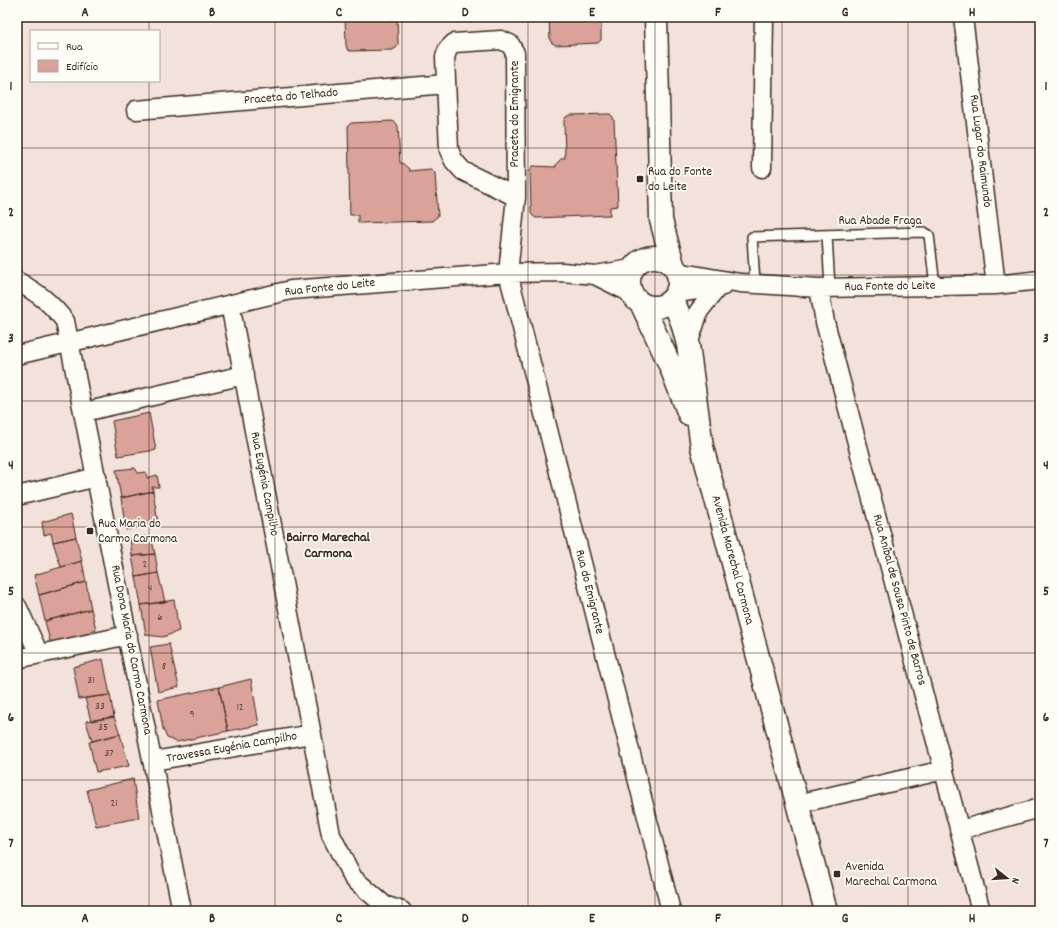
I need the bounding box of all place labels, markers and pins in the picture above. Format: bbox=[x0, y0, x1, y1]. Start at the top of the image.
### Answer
place label: Rua do Fonte do Leite bbox=[648, 163, 712, 197]
marker: Rua do Fonte do Leite bbox=[635, 174, 645, 184]
place label: Rua Maria do Carmo Carmona bbox=[98, 515, 178, 549]
marker: Rua Maria do Carmo Carmona bbox=[85, 526, 95, 536]
place label: Avenida Marechal Carmona bbox=[845, 858, 938, 892]
marker: Avenida Marechal Carmona bbox=[832, 869, 842, 879]

